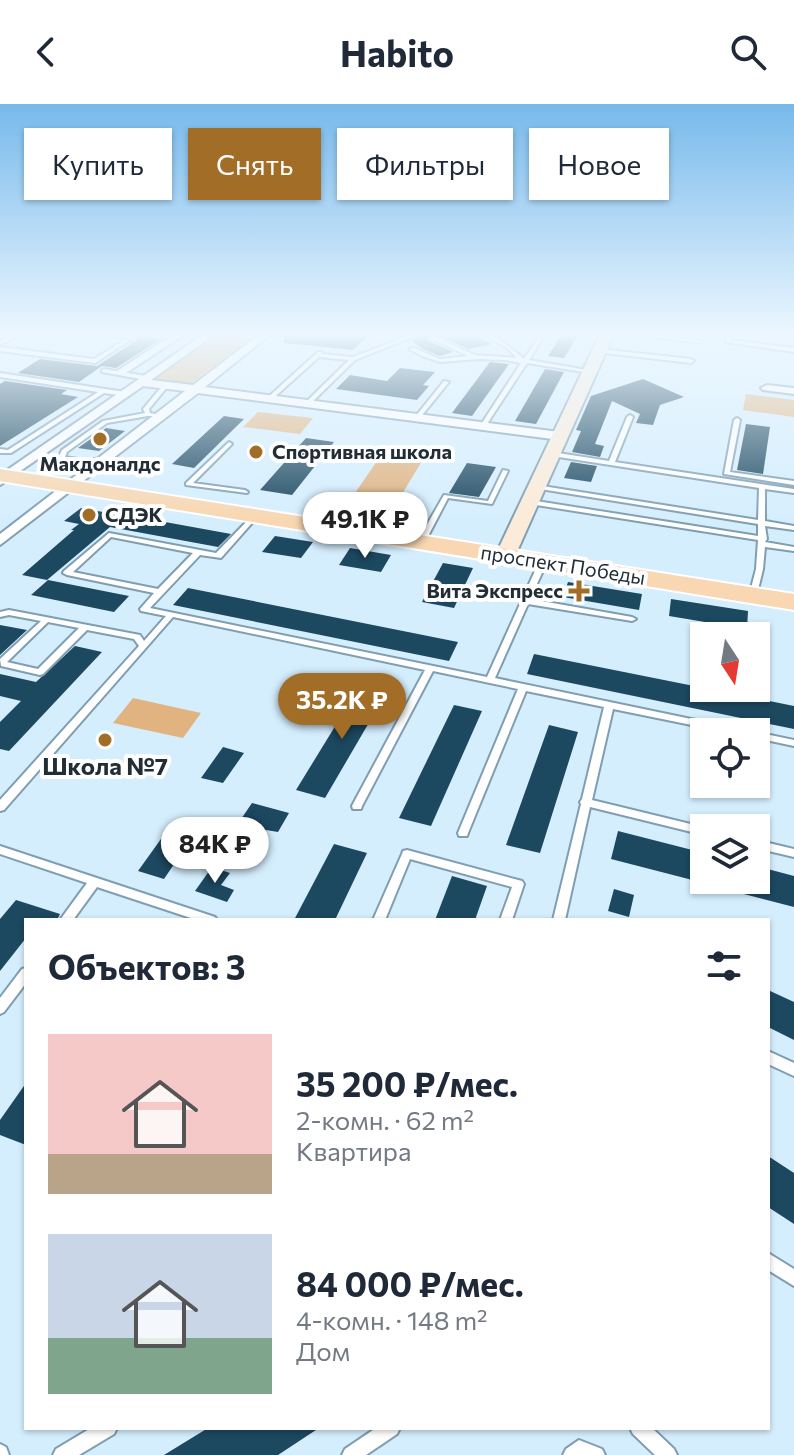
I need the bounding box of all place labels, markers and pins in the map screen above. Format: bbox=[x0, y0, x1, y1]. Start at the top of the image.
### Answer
marker: Макдоналдс bbox=[91, 430, 109, 448]
place label: Спортивная школа bbox=[272, 439, 452, 463]
marker: Спортивная школа bbox=[247, 443, 265, 461]
place label: Макдоналдс bbox=[39, 451, 161, 475]
pin: 49.1K ₽ bbox=[291, 492, 439, 560]
place label: СДЭК bbox=[105, 502, 163, 526]
marker: СДЭК bbox=[80, 506, 98, 524]
place label: Вита Экспресс bbox=[427, 578, 563, 602]
marker: Вита Экспресс bbox=[570, 582, 588, 600]
pin: 35.2K ₽ bbox=[268, 673, 416, 741]
marker: Школа №7 bbox=[96, 731, 114, 749]
place label: Школа №7 bbox=[42, 751, 168, 780]
pin: 84K ₽ bbox=[159, 817, 271, 885]

